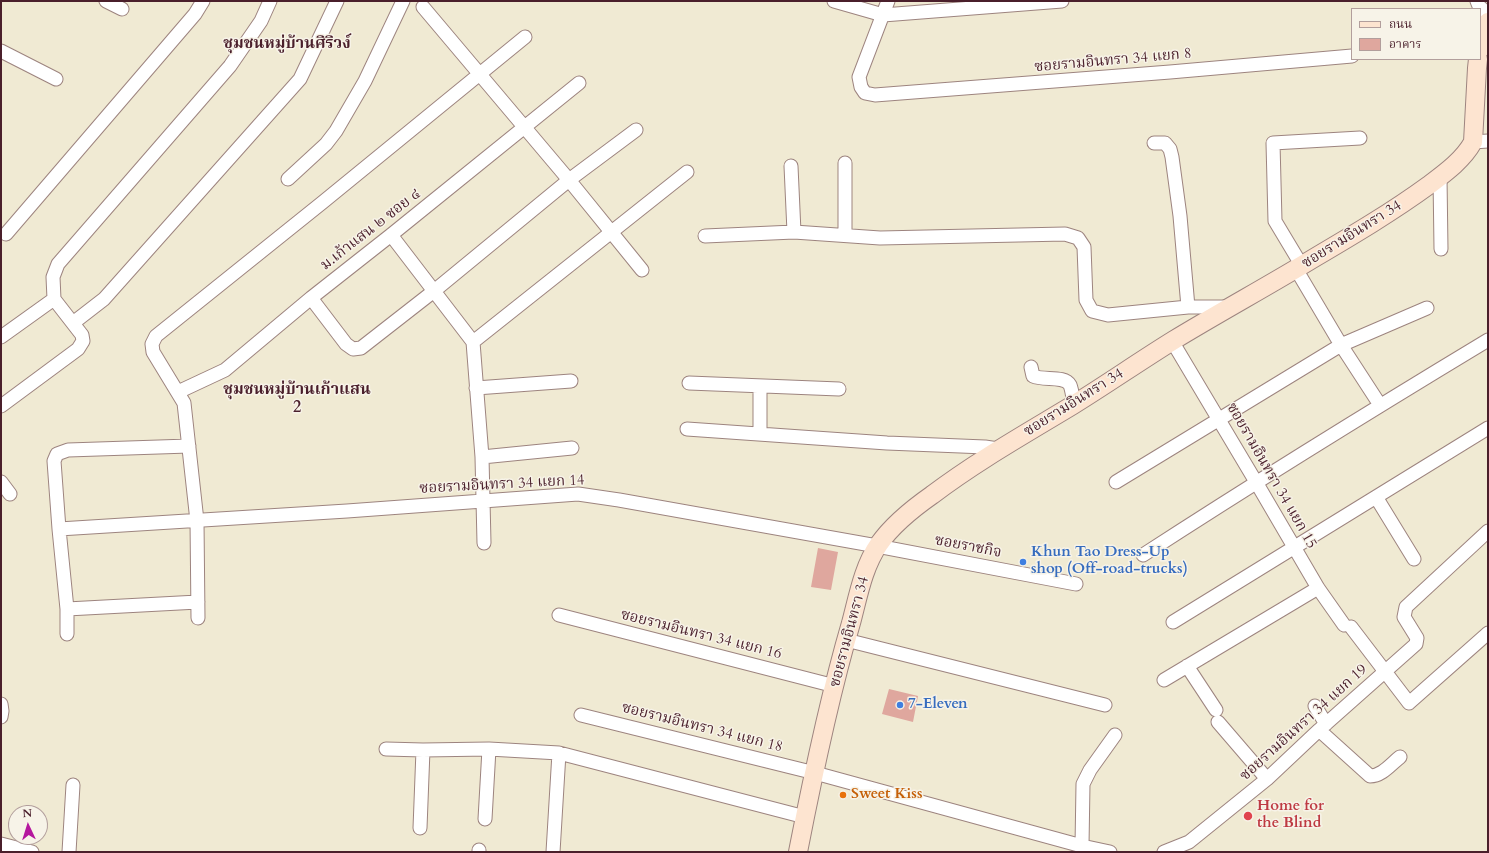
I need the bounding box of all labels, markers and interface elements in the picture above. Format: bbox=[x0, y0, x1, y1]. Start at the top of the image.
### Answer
legend bbox=[1351, 8, 1481, 60]
text: ถนน bbox=[1389, 16, 1412, 32]
district label: ชุมชนหมู่บ้านศิริวง์ bbox=[223, 34, 351, 54]
text: อาคาร bbox=[1389, 36, 1421, 52]
street label: ซอยรามอินทรา 34 แยก 8 bbox=[1034, 45, 1192, 77]
street label: ม.เก้าแสน ๒ ซอย ๔ bbox=[317, 185, 425, 275]
street label: ซอยรามอินทรา 34 bbox=[1299, 197, 1405, 273]
street label: ซอยรามอินทรา 34 bbox=[1021, 365, 1127, 441]
district label: ชุมชนหมู่บ้านเก้าแสน 2 bbox=[223, 380, 371, 418]
street label: ซอยรามอินทรา 34 แยก 15 bbox=[1222, 400, 1320, 552]
street label: ซอยรามอินทรา 34 แยก 14 bbox=[419, 472, 585, 498]
street label: ซอยราชกิจ bbox=[933, 532, 1003, 562]
place label: Khun Tao Dress-Up shop (Off-road-trucks) bbox=[1031, 544, 1188, 579]
marker: Khun Tao Dress-Up shop (Off-road-trucks) bbox=[1018, 557, 1028, 567]
street label: ซอยรามอินทรา 34 bbox=[827, 575, 873, 689]
street label: ซอยรามอินทรา 34 แยก 16 bbox=[619, 606, 783, 664]
street label: ซอยรามอินทรา 34 แยก 19 bbox=[1237, 661, 1371, 785]
place label: 7-Eleven bbox=[908, 696, 968, 714]
street label: ซอยรามอินทรา 34 แยก 18 bbox=[620, 699, 784, 757]
marker: 7-Eleven bbox=[895, 700, 905, 710]
place label: Sweet Kiss bbox=[851, 786, 922, 804]
marker: Sweet Kiss bbox=[838, 790, 848, 800]
place label: Home for the Blind bbox=[1257, 798, 1324, 833]
north arrow bbox=[8, 805, 48, 845]
text: N bbox=[22, 806, 32, 821]
marker: Home for the Blind bbox=[1242, 810, 1254, 822]

